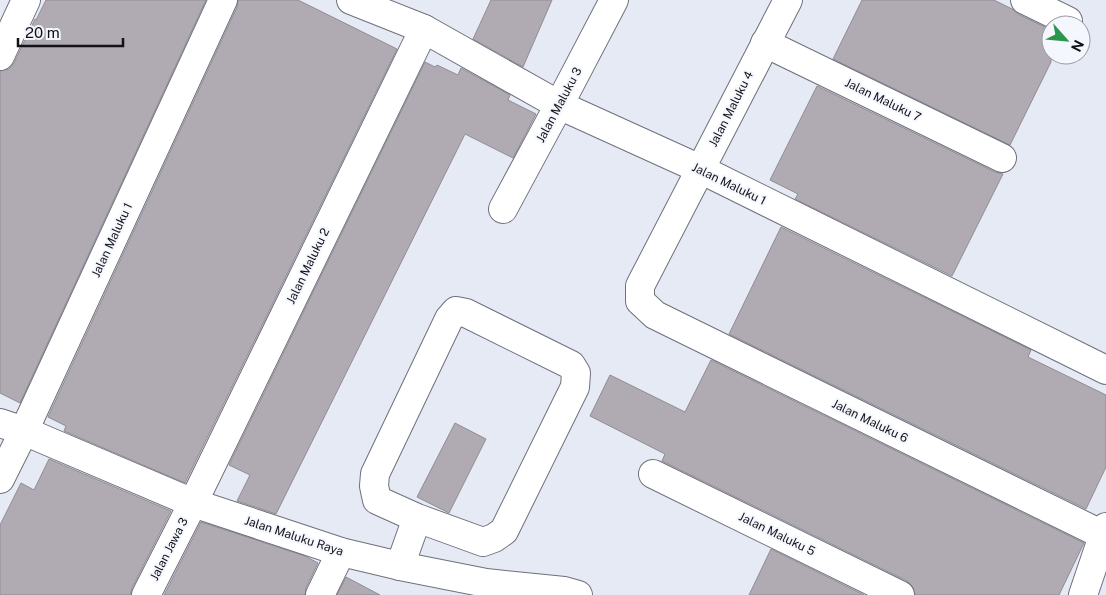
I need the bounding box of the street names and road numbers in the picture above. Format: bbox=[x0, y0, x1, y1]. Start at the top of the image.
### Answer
street label: Jalan Maluku 3 bbox=[533, 65, 585, 145]
street label: Jalan Maluku 4 bbox=[706, 68, 756, 149]
street label: Jalan Maluku 7 bbox=[843, 76, 923, 124]
street label: Jalan Maluku 1 bbox=[690, 160, 768, 208]
street label: Jalan Maluku 1 bbox=[89, 201, 135, 279]
street label: Jalan Maluku 2 bbox=[284, 226, 332, 306]
street label: Jalan Maluku 6 bbox=[830, 397, 910, 445]
street label: Jalan Maluku 5 bbox=[737, 509, 818, 559]
street label: Jalan Maluku Raya bbox=[243, 513, 345, 559]
street label: Jalan Jawa 3 bbox=[147, 515, 191, 583]

